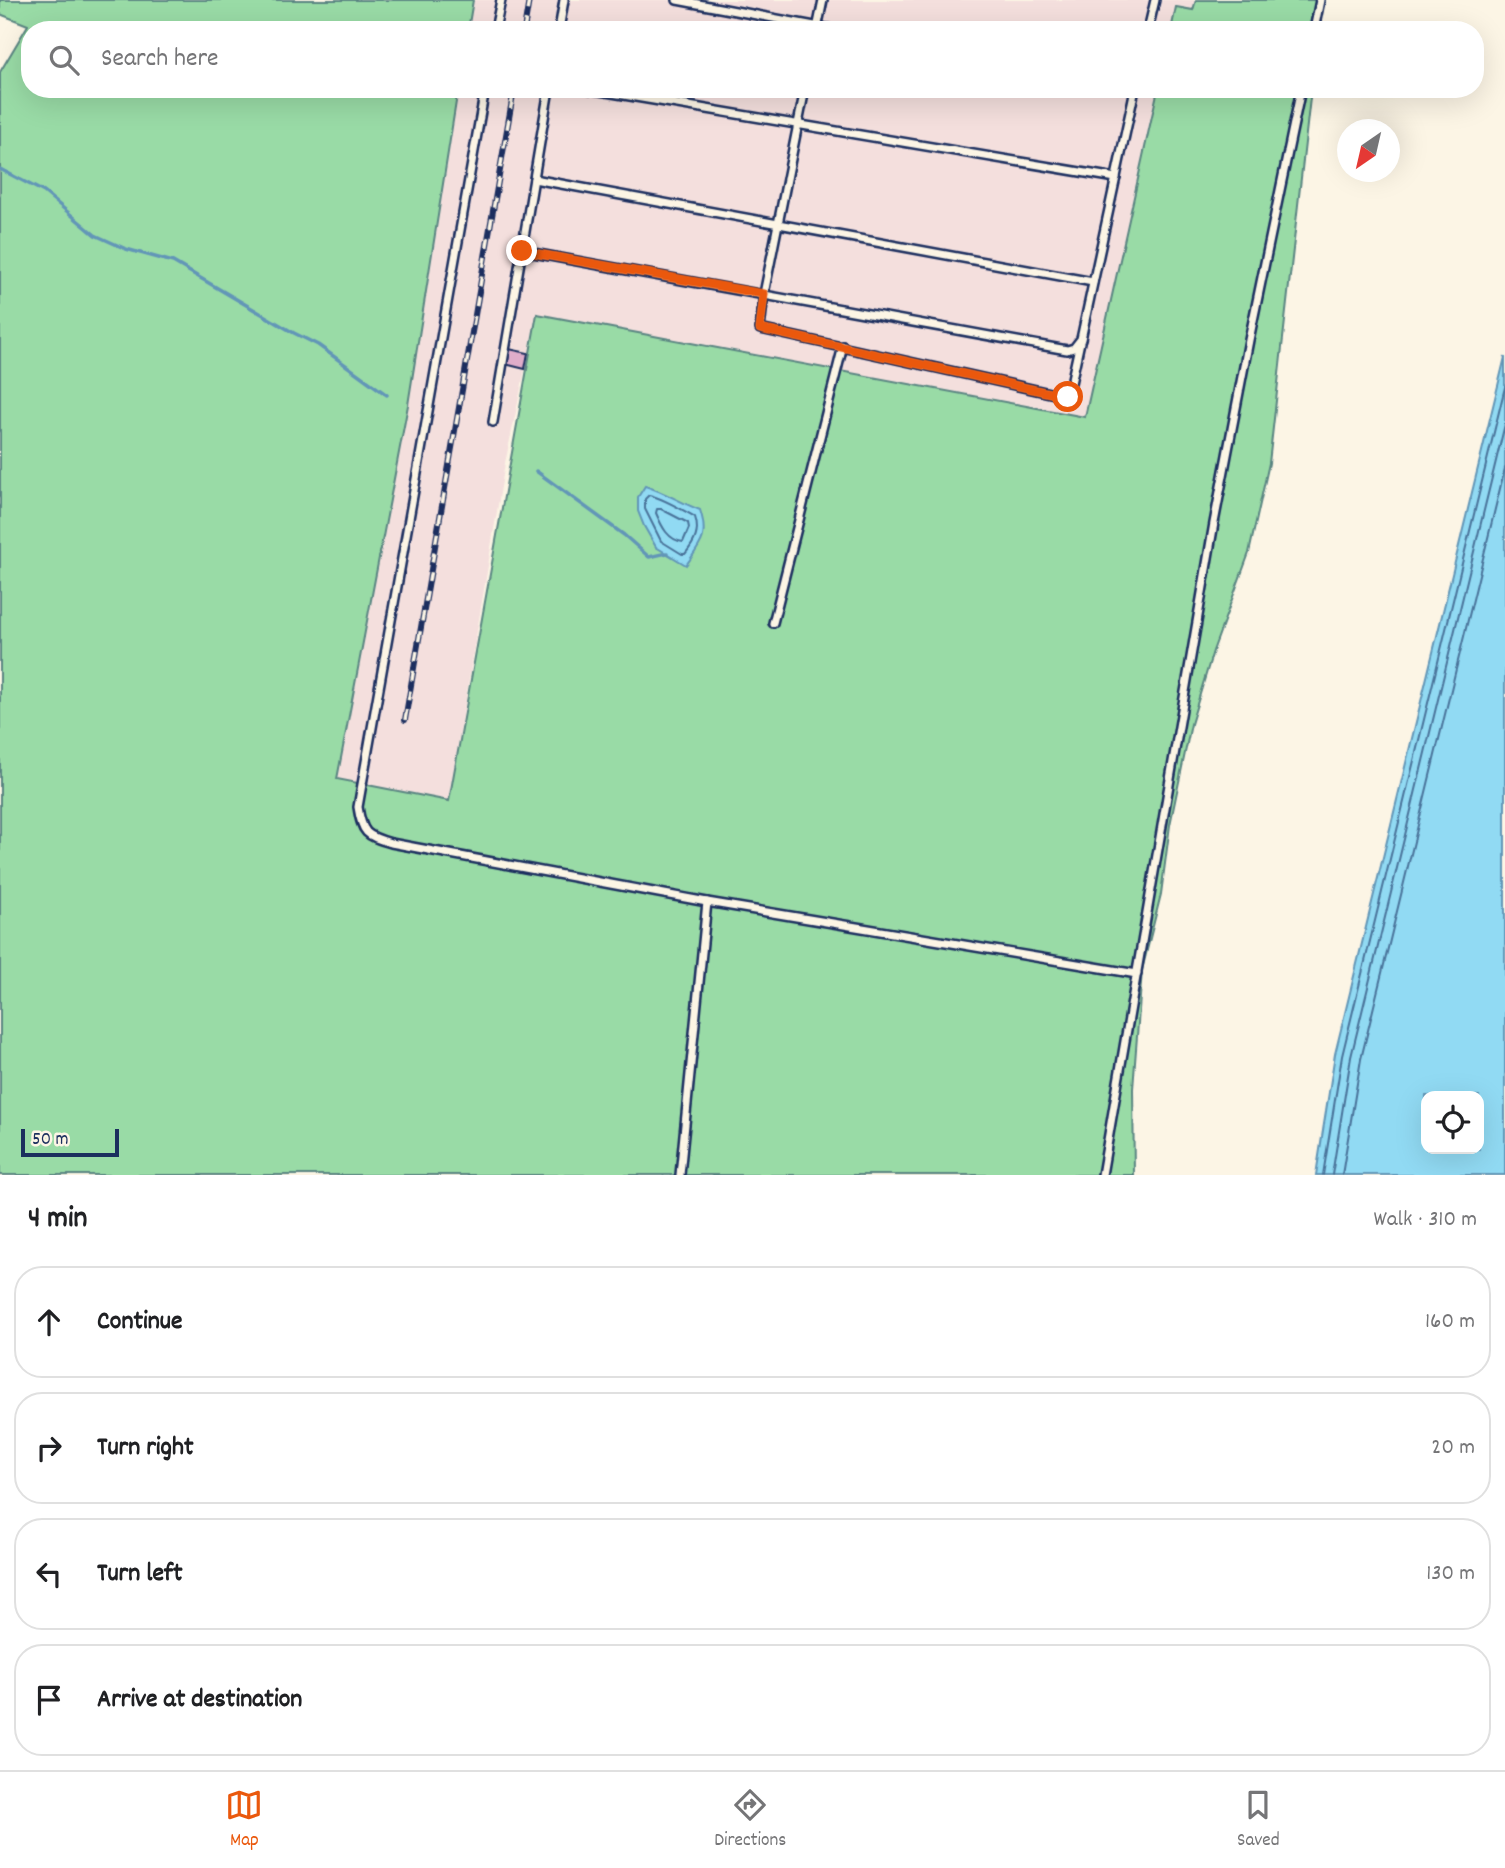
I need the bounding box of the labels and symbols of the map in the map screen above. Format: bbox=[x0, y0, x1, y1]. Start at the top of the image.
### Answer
north arrow bbox=[1337, 119, 1400, 182]
route end bbox=[506, 235, 537, 266]
route start bbox=[1052, 381, 1083, 412]
scale bar bbox=[21, 1126, 119, 1158]

